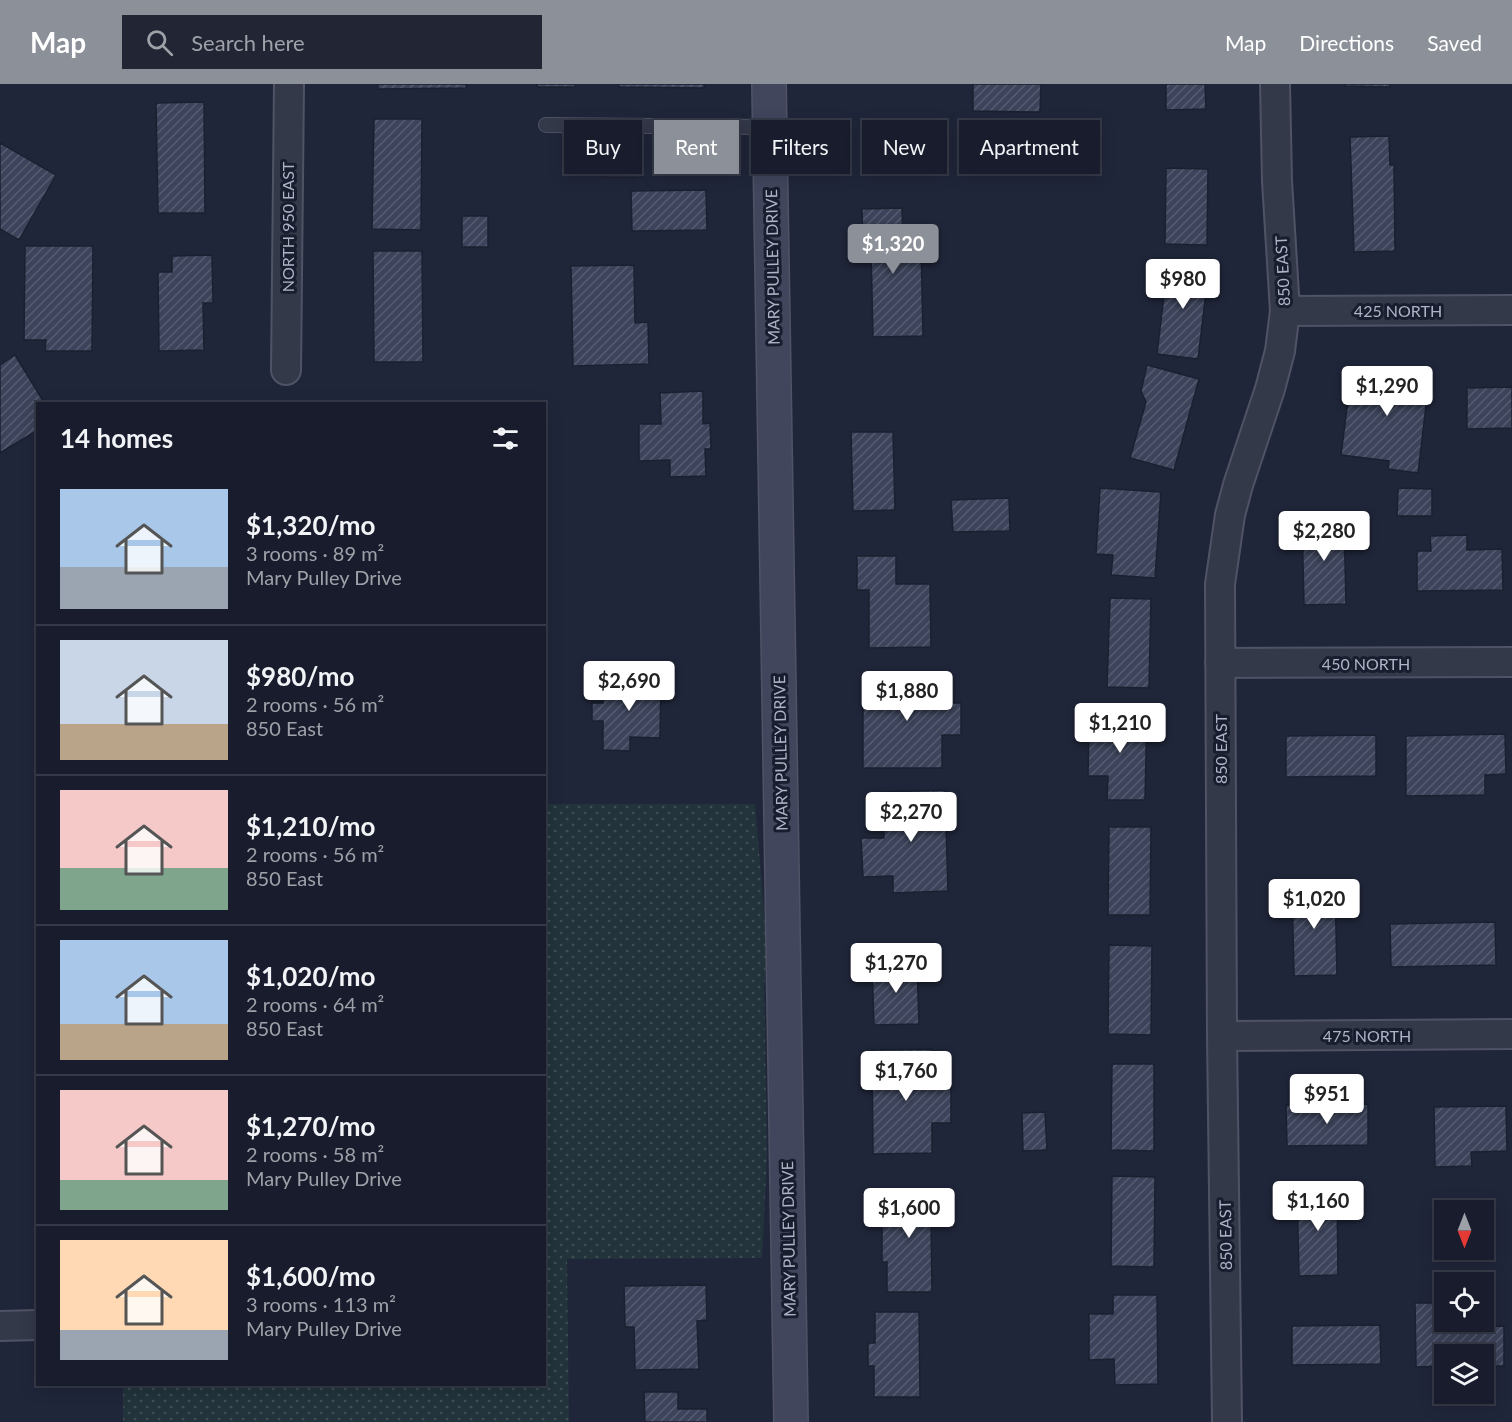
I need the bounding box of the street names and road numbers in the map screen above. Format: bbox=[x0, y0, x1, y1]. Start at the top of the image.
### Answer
street label: NORTH 950 EAST bbox=[278, 161, 297, 292]
street label: MARY PULLEY DRIVE bbox=[761, 189, 783, 345]
street label: 850 EAST bbox=[1271, 235, 1293, 307]
street label: 425 NORTH bbox=[1354, 301, 1442, 320]
street label: 450 NORTH bbox=[1322, 654, 1410, 673]
street label: MARY PULLEY DRIVE bbox=[769, 675, 791, 831]
street label: 850 EAST bbox=[1211, 713, 1230, 784]
street label: 475 NORTH bbox=[1323, 1026, 1411, 1045]
street label: MARY PULLEY DRIVE bbox=[777, 1161, 799, 1317]
street label: 850 EAST bbox=[1215, 1199, 1235, 1270]

